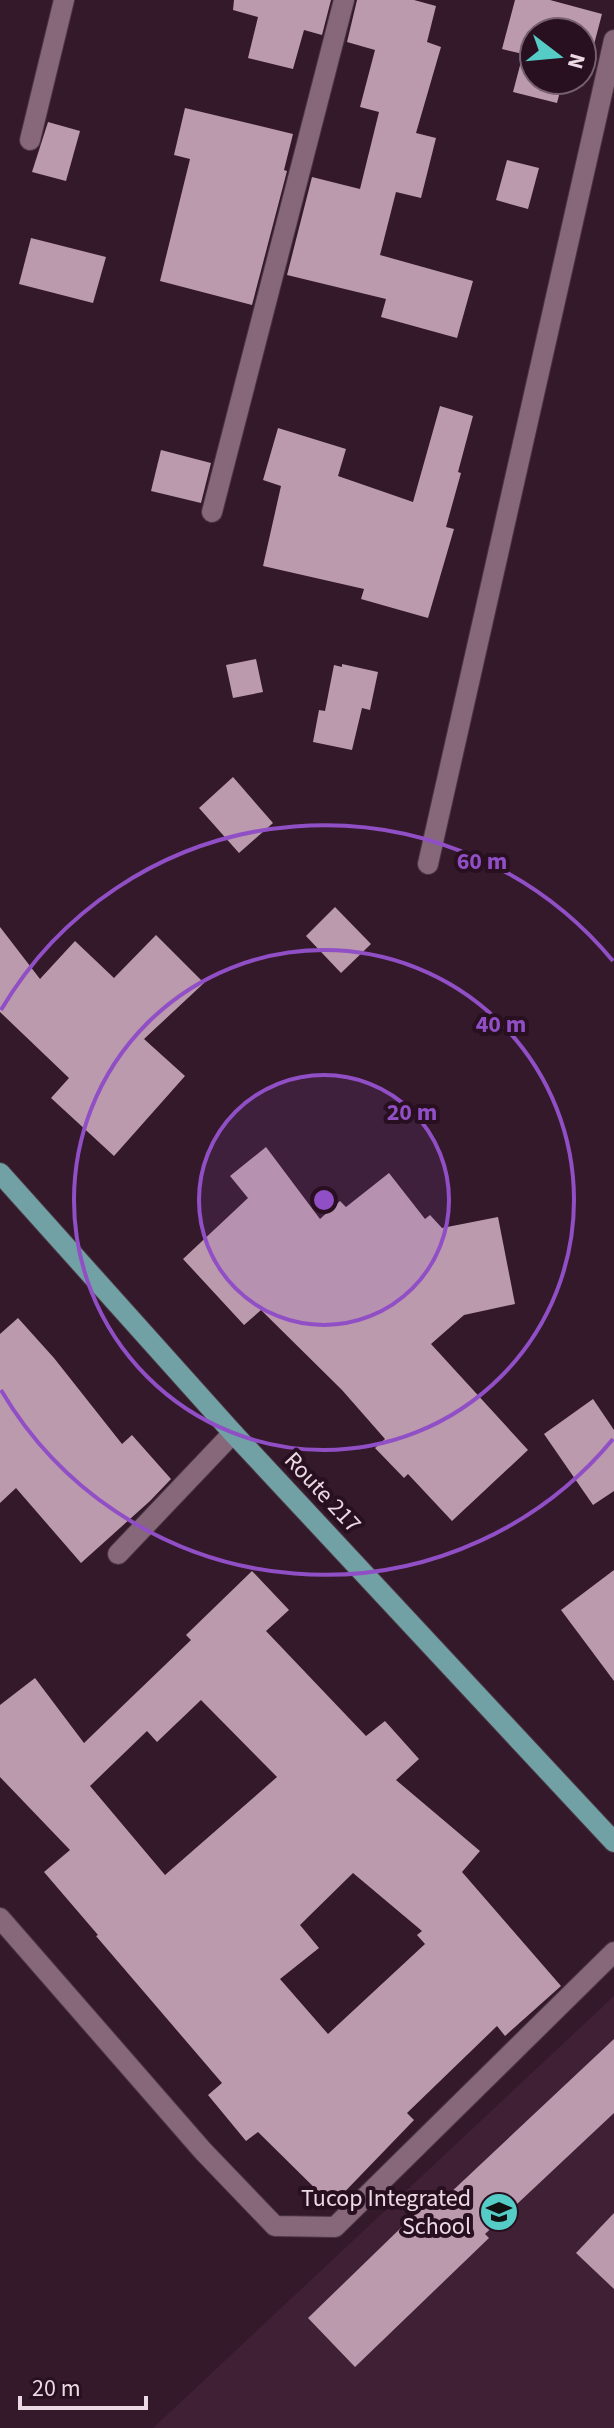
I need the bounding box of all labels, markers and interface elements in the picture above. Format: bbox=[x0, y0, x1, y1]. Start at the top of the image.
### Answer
north arrow bbox=[518, 16, 598, 96]
text: N bbox=[559, 50, 594, 73]
text: 60 m bbox=[457, 844, 507, 879]
text: 40 m bbox=[476, 1007, 526, 1042]
text: 20 m bbox=[387, 1095, 437, 1130]
centre of rings bbox=[310, 1186, 338, 1214]
street label: Route 217 bbox=[276, 1444, 369, 1541]
place label: Tucop Integrated School bbox=[301, 2181, 471, 2244]
school or university icon: Tucop Integrated School bbox=[478, 2191, 520, 2233]
scale bar bbox=[20, 2360, 146, 2410]
text: 20 m bbox=[32, 2371, 81, 2406]

